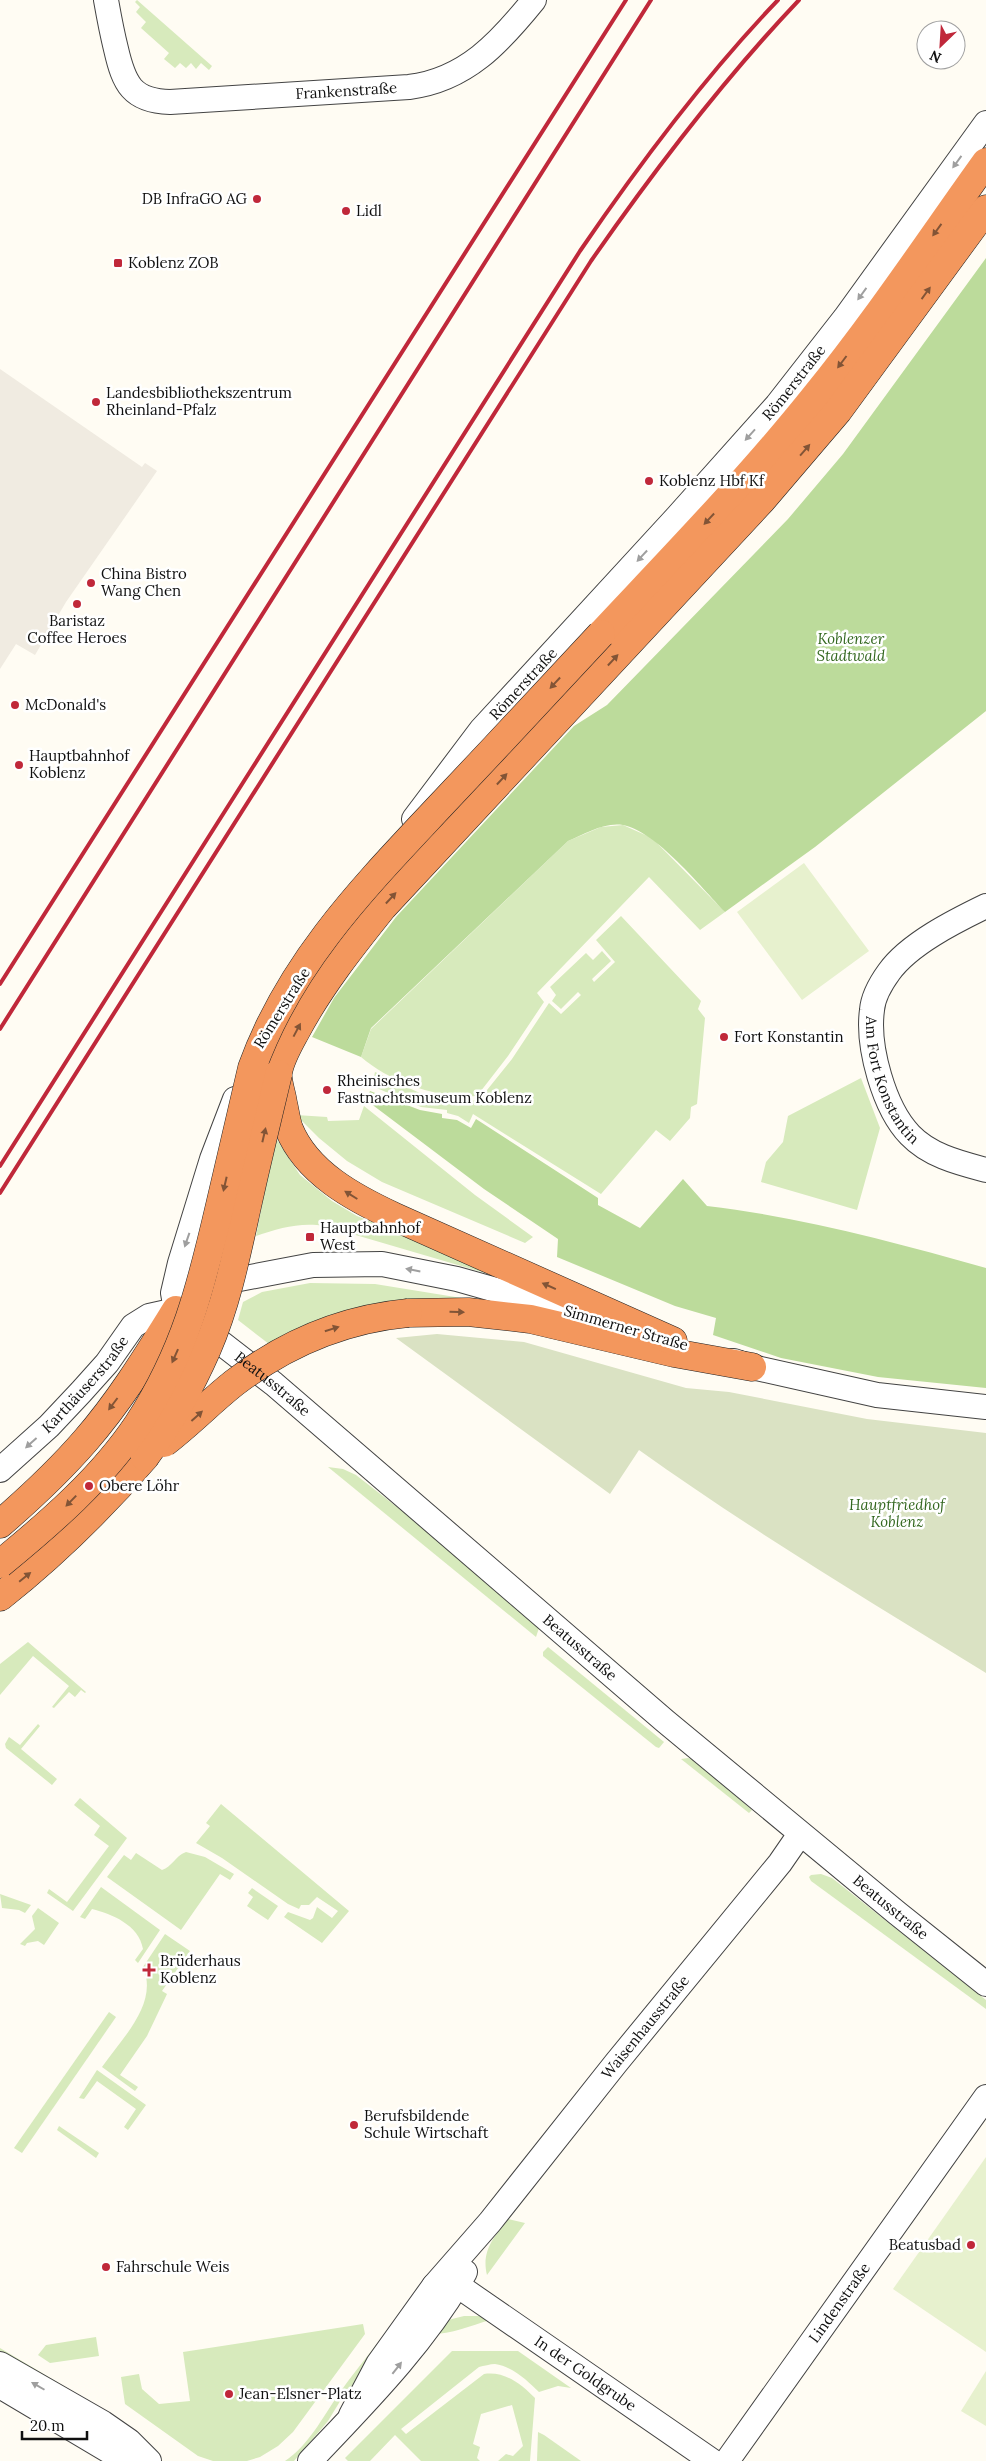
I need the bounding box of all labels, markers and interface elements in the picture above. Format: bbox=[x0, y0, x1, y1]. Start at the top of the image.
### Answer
north arrow bbox=[916, 20, 966, 70]
text: N bbox=[927, 46, 944, 67]
street label: Frankenstraße bbox=[295, 78, 398, 103]
one-way arrow bbox=[952, 155, 963, 168]
place label: DB InfraGO AG bbox=[142, 189, 248, 208]
marker: DB InfraGO AG bbox=[251, 193, 263, 205]
place label: Lidl bbox=[356, 201, 382, 220]
marker: Lidl bbox=[340, 205, 352, 217]
one-way arrow bbox=[932, 223, 942, 237]
place label: Koblenz ZOB bbox=[128, 253, 219, 272]
marker: Koblenz ZOB bbox=[112, 257, 124, 269]
one-way arrow bbox=[921, 286, 931, 300]
one-way arrow bbox=[857, 287, 867, 301]
street label: Römerstraße bbox=[758, 341, 829, 424]
one-way arrow bbox=[837, 355, 847, 369]
place label: Landesbibliothekszentrum Rheinland-Pfalz bbox=[106, 383, 292, 419]
marker: Landesbibliothekszentrum Rheinland-Pfalz bbox=[90, 396, 102, 408]
one-way arrow bbox=[745, 428, 756, 441]
one-way arrow bbox=[800, 443, 811, 456]
place label: Koblenz Hbf Kf bbox=[659, 471, 765, 490]
marker: Koblenz Hbf Kf bbox=[643, 475, 655, 487]
one-way arrow bbox=[703, 512, 715, 524]
one-way arrow bbox=[636, 549, 648, 561]
place label: China Bistro Wang Chen bbox=[101, 564, 187, 600]
marker: China Bistro Wang Chen bbox=[85, 577, 97, 589]
marker: Baristaz Coffee Heroes bbox=[71, 598, 83, 610]
place label: Baristaz Coffee Heroes bbox=[27, 611, 127, 647]
park label: Koblenzer Stadtwald bbox=[817, 629, 886, 665]
street label: Römerstraße bbox=[485, 644, 561, 724]
one-way arrow bbox=[607, 654, 619, 666]
one-way arrow bbox=[549, 676, 561, 688]
place label: McDonald's bbox=[25, 695, 106, 714]
marker: McDonald's bbox=[9, 699, 21, 711]
place label: Hauptbahnhof Koblenz bbox=[29, 746, 130, 782]
marker: Hauptbahnhof Koblenz bbox=[13, 759, 25, 771]
one-way arrow bbox=[496, 773, 508, 785]
one-way arrow bbox=[385, 892, 397, 904]
street label: Römerstraße bbox=[249, 964, 314, 1052]
street label: Am Fort Konstantin bbox=[862, 1015, 923, 1148]
one-way arrow bbox=[293, 1022, 301, 1037]
place label: Fort Konstantin bbox=[734, 1027, 844, 1046]
marker: Fort Konstantin bbox=[718, 1031, 730, 1043]
place label: Rheinisches Fastnachtsmuseum Koblenz bbox=[337, 1071, 532, 1107]
marker: Rheinisches Fastnachtsmuseum Koblenz bbox=[321, 1084, 333, 1096]
one-way arrow bbox=[260, 1127, 268, 1143]
one-way arrow bbox=[221, 1176, 229, 1191]
one-way arrow bbox=[345, 1190, 358, 1200]
place label: Hauptbahnhof West bbox=[320, 1218, 421, 1254]
marker: Hauptbahnhof West bbox=[304, 1231, 316, 1243]
one-way arrow bbox=[183, 1233, 191, 1248]
one-way arrow bbox=[405, 1266, 420, 1274]
one-way arrow bbox=[542, 1281, 556, 1289]
street label: Simmerner Straße bbox=[562, 1301, 691, 1354]
one-way arrow bbox=[449, 1308, 465, 1316]
one-way arrow bbox=[325, 1324, 340, 1332]
street label: Karthäuserstraße bbox=[38, 1332, 132, 1437]
street label: Beatusstraße bbox=[231, 1347, 314, 1420]
one-way arrow bbox=[171, 1349, 179, 1363]
one-way arrow bbox=[108, 1397, 119, 1410]
one-way arrow bbox=[190, 1410, 202, 1422]
one-way arrow bbox=[25, 1437, 37, 1449]
place label: Obere Löhr bbox=[99, 1476, 180, 1495]
marker: Obere Löhr bbox=[83, 1480, 95, 1492]
one-way arrow bbox=[65, 1495, 77, 1507]
park label: Hauptfriedhof Koblenz bbox=[849, 1495, 946, 1531]
one-way arrow bbox=[18, 1572, 31, 1583]
street label: Beatusstraße bbox=[539, 1610, 621, 1684]
street label: Beatusstraße bbox=[849, 1870, 933, 1943]
place label: Brüderhaus Koblenz bbox=[160, 1951, 241, 1987]
marker: Brüderhaus Koblenz bbox=[142, 1963, 156, 1977]
street label: Waisenhausstraße bbox=[597, 1971, 693, 2083]
place label: Berufsbildende Schule Wirtschaft bbox=[364, 2106, 489, 2142]
marker: Berufsbildende Schule Wirtschaft bbox=[348, 2119, 360, 2131]
place label: Beatusbad bbox=[889, 2235, 961, 2254]
marker: Beatusbad bbox=[965, 2239, 977, 2251]
place label: Fahrschule Weis bbox=[116, 2257, 230, 2276]
street label: Lindenstraße bbox=[804, 2259, 874, 2346]
marker: Fahrschule Weis bbox=[100, 2261, 112, 2273]
street label: In der Goldgrube bbox=[531, 2331, 640, 2415]
one-way arrow bbox=[392, 2361, 402, 2375]
one-way arrow bbox=[31, 2382, 45, 2391]
place label: Jean-Elsner-Platz bbox=[238, 2384, 362, 2403]
marker: Jean-Elsner-Platz bbox=[223, 2388, 235, 2400]
scale bar bbox=[22, 2408, 88, 2440]
text: 20 m bbox=[30, 2416, 65, 2435]

